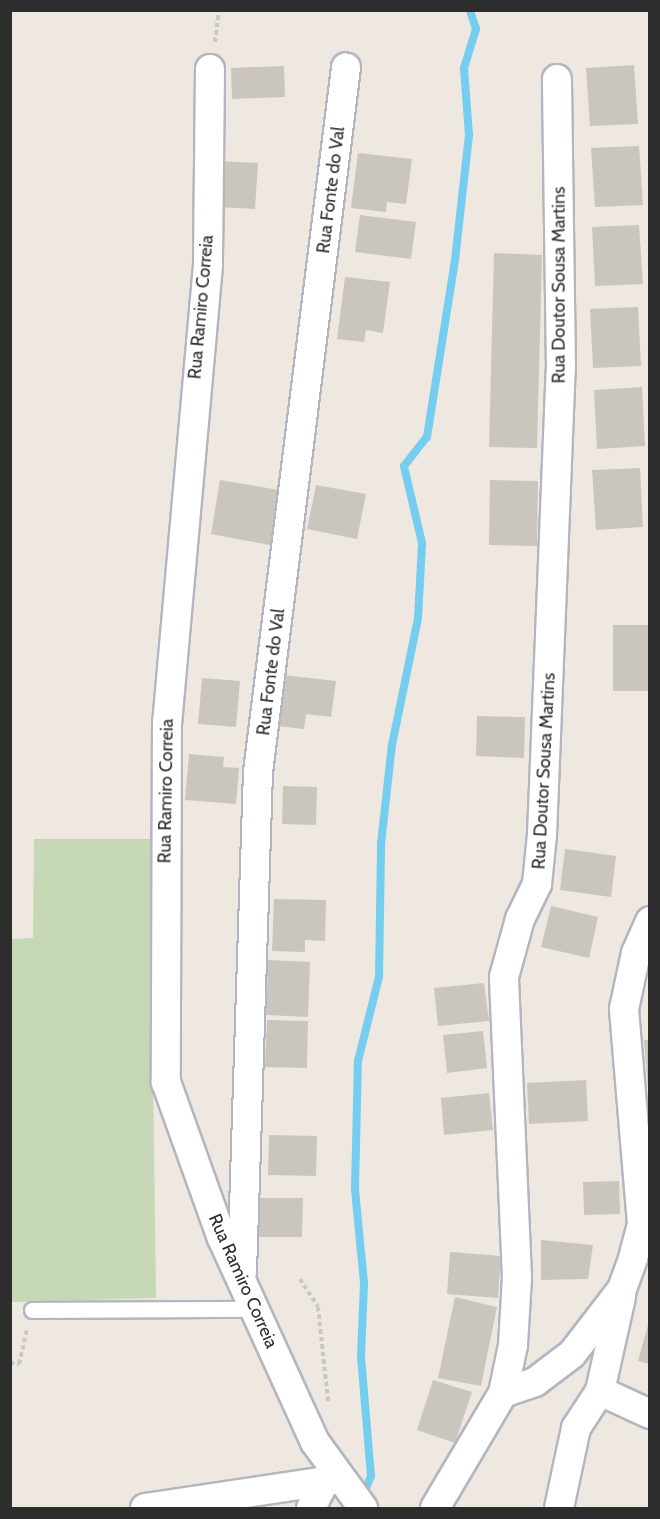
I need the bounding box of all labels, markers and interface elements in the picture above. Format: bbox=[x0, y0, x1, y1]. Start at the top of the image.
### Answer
street label: Rua Fonte do Val bbox=[313, 125, 349, 255]
street label: Rua Doutor Sousa Martins bbox=[548, 187, 570, 383]
street label: Rua Ramiro Correia bbox=[184, 234, 218, 380]
street label: Rua Fonte do Val bbox=[253, 607, 289, 737]
street label: Rua Doutor Sousa Martins bbox=[528, 672, 560, 870]
street label: Rua Ramiro Correia bbox=[154, 718, 178, 864]
street label: Rua Ramiro Correia bbox=[204, 1211, 282, 1351]

